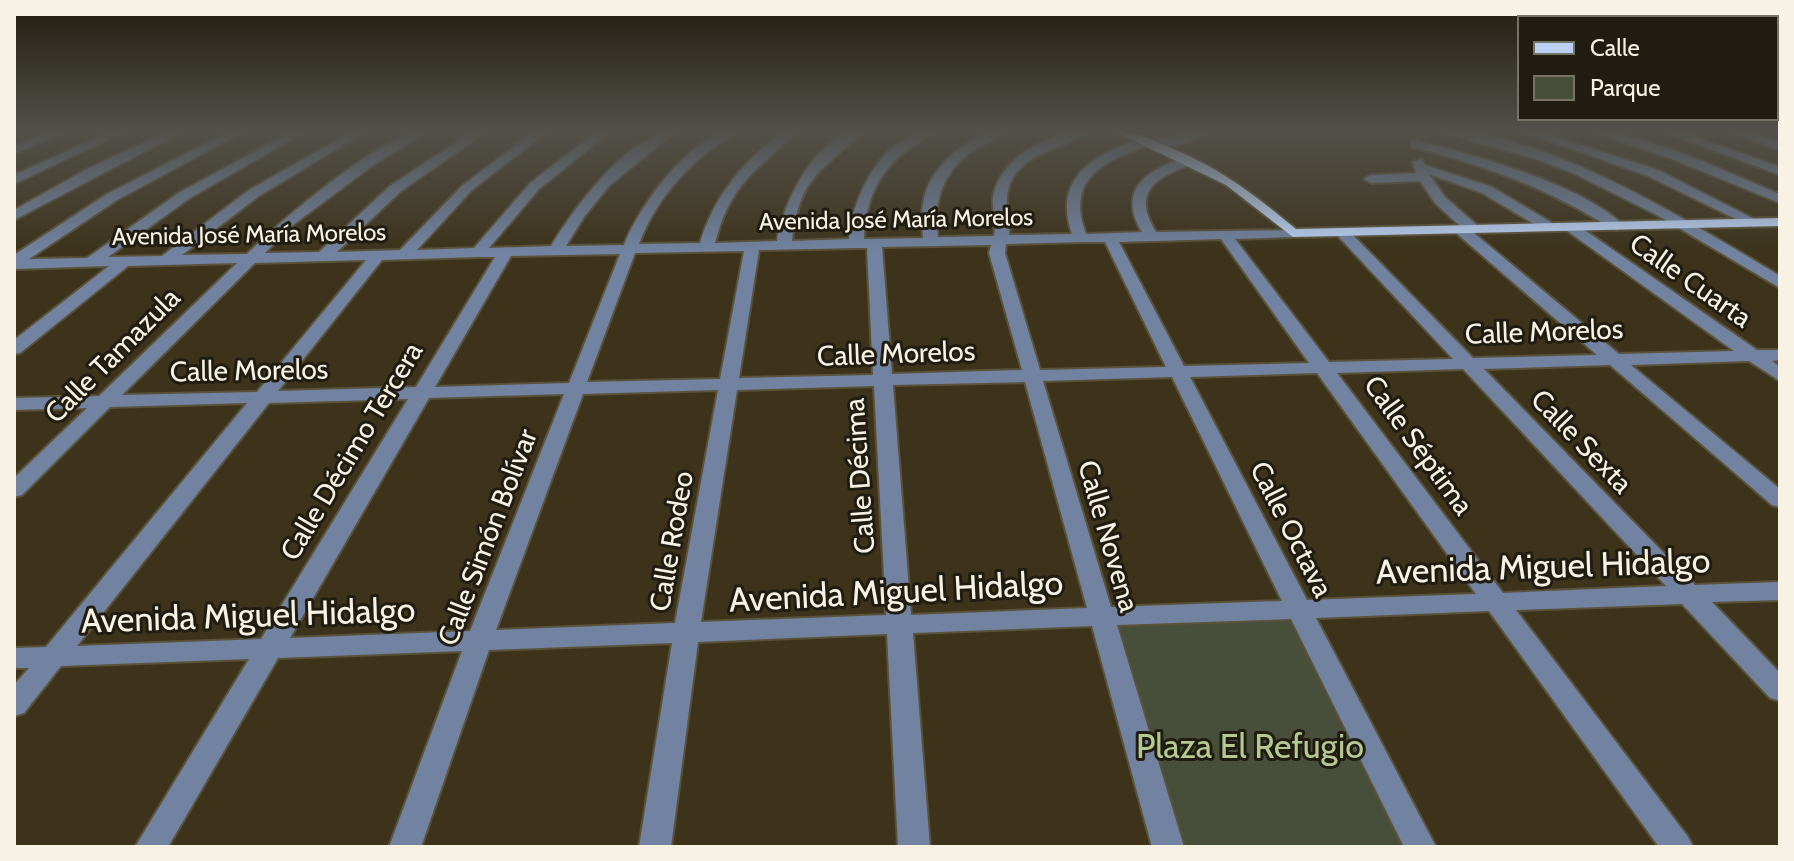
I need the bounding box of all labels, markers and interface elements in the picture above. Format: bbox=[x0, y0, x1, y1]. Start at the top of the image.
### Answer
legend bbox=[1518, 16, 1778, 120]
text: Calle bbox=[1590, 33, 1640, 62]
text: Parque bbox=[1590, 73, 1660, 102]
street label: Avenida José María Morelos bbox=[759, 202, 1033, 236]
street label: Avenida José María Morelos bbox=[112, 217, 386, 251]
street label: Calle Cuarta bbox=[1623, 226, 1759, 335]
street label: Calle Tamazula bbox=[37, 280, 187, 430]
street label: Calle Morelos bbox=[1464, 311, 1624, 351]
street label: Calle Morelos bbox=[816, 333, 976, 373]
street label: Calle Décimo Tercera bbox=[272, 335, 430, 566]
street label: Calle Morelos bbox=[169, 352, 329, 388]
street label: Calle Séptima bbox=[1357, 369, 1481, 522]
street label: Calle Sexta bbox=[1524, 382, 1640, 500]
street label: Calle Décima bbox=[837, 397, 881, 555]
street label: Calle Simón Bolívar bbox=[430, 424, 544, 650]
street label: Calle Octava bbox=[1243, 455, 1341, 603]
street label: Calle Novena bbox=[1071, 456, 1147, 616]
street label: Calle Rodeo bbox=[642, 468, 700, 614]
street label: Avenida Miguel Hidalgo bbox=[1375, 539, 1711, 593]
street label: Avenida Miguel Hidalgo bbox=[728, 561, 1064, 621]
street label: Avenida Miguel Hidalgo bbox=[80, 588, 416, 642]
park label: Plaza El Refugio bbox=[1136, 725, 1364, 767]

